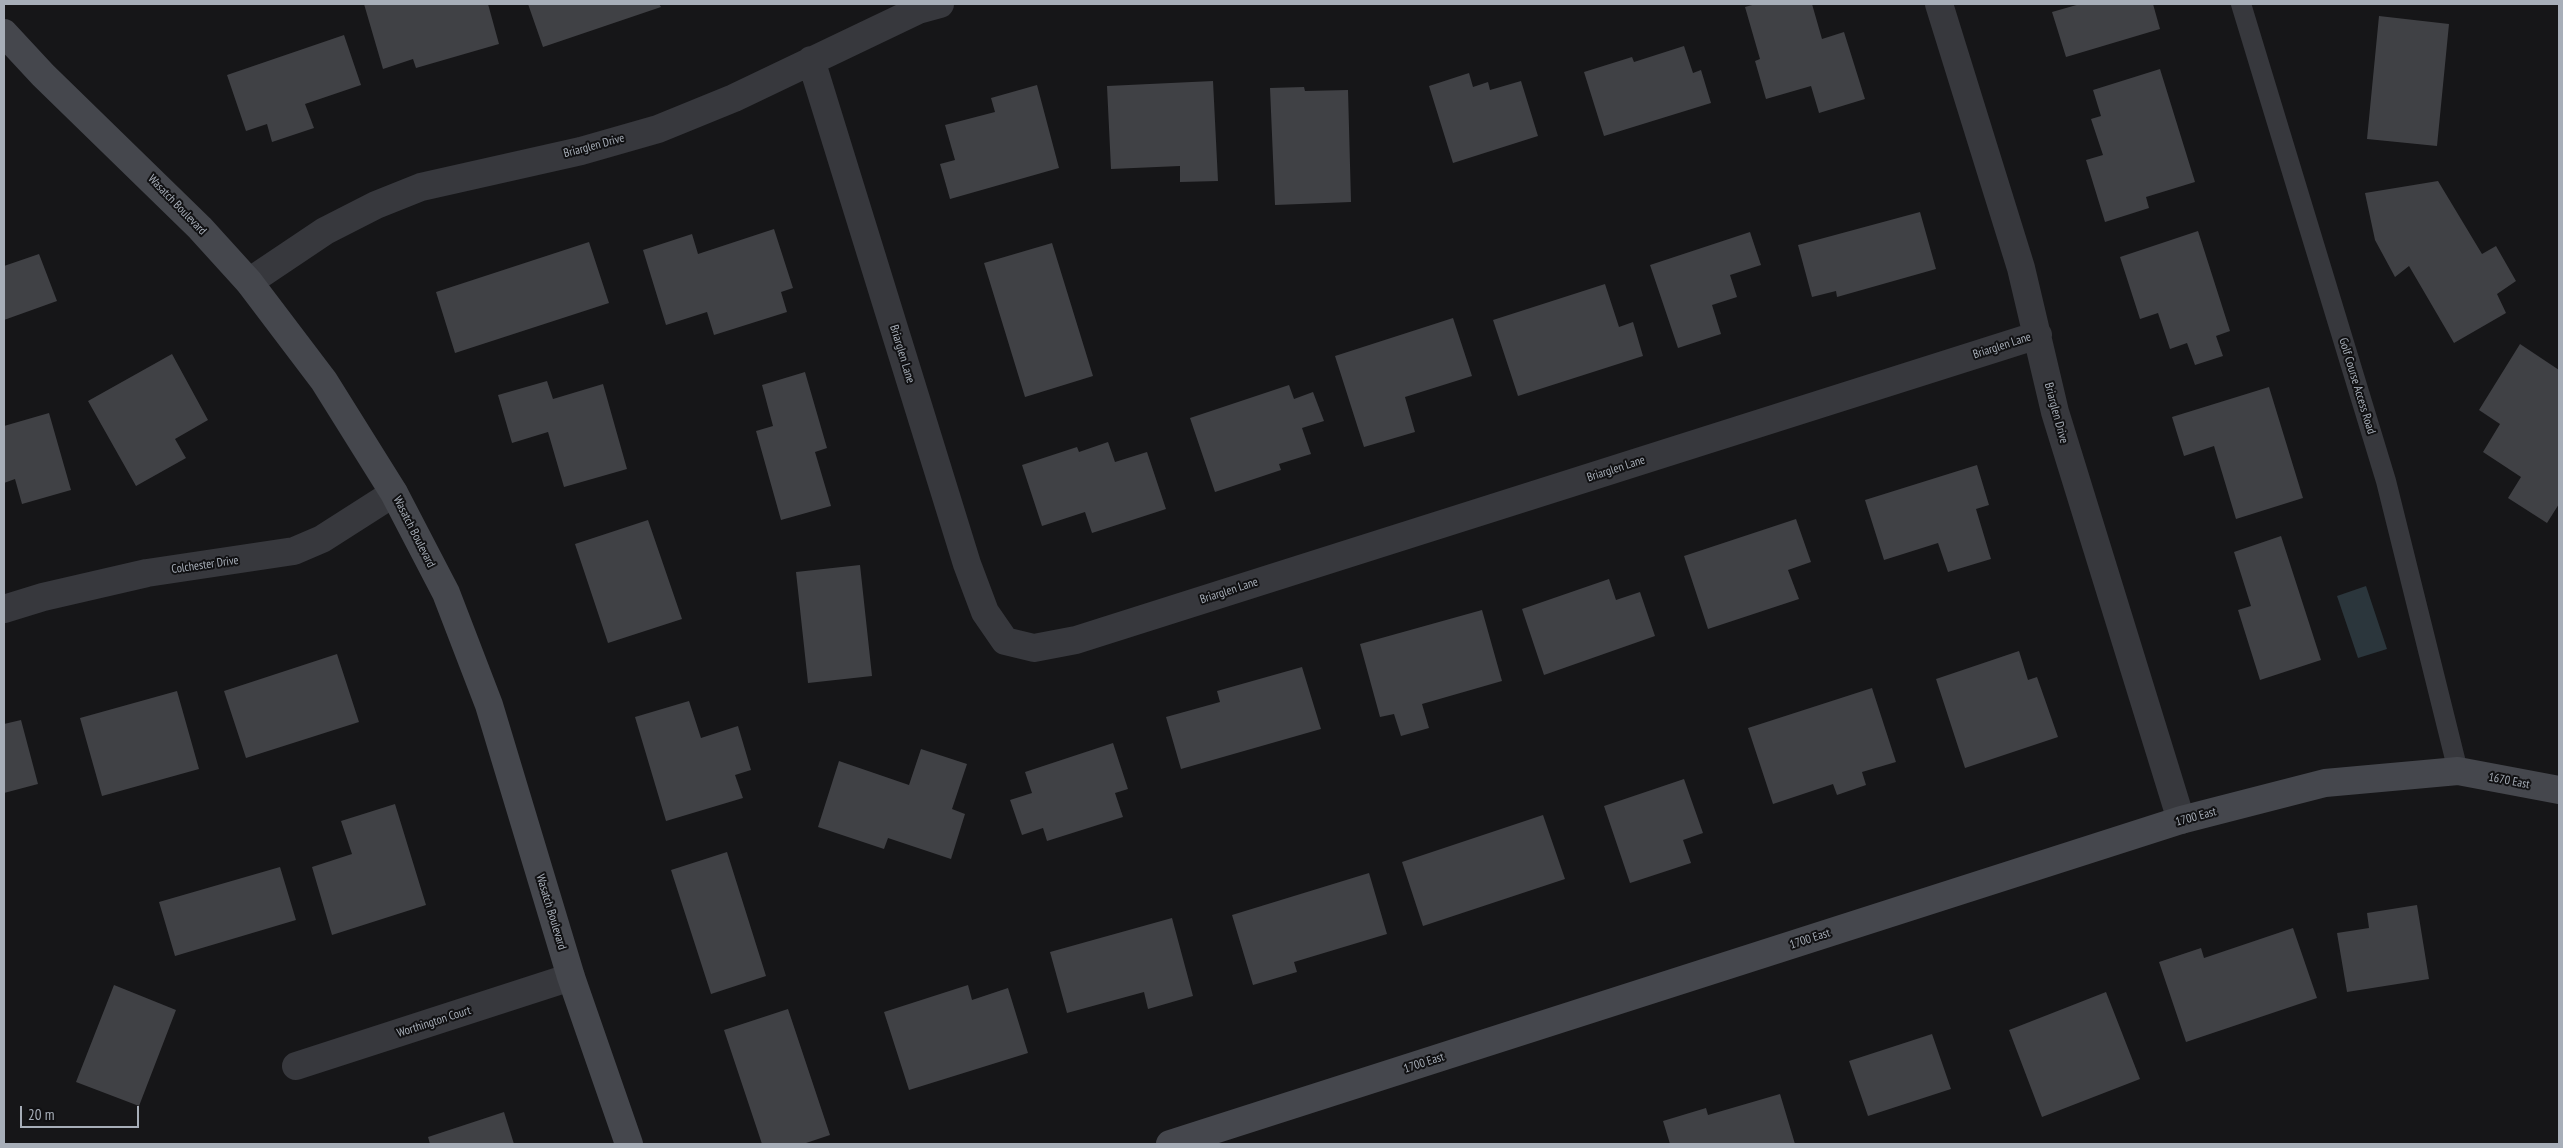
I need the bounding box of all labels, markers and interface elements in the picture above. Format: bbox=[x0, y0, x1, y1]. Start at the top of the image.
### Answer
street label: Briarglen Drive bbox=[562, 131, 626, 161]
street label: Wasatch Boulevard bbox=[145, 172, 209, 238]
street label: Briarglen Lane bbox=[886, 323, 918, 385]
street label: Briarglen Lane bbox=[1971, 330, 2033, 362]
street label: Golf Course Access Road bbox=[2336, 336, 2378, 436]
street label: Briarglen Drive bbox=[2041, 381, 2071, 445]
street label: Briarglen Lane bbox=[1585, 453, 1647, 485]
street label: Wasatch Boulevard bbox=[390, 494, 438, 570]
street label: Colchester Drive bbox=[171, 553, 239, 577]
street label: Briarglen Lane bbox=[1198, 575, 1260, 607]
street label: 1670 East bbox=[2487, 770, 2531, 792]
street label: 1700 East bbox=[2174, 805, 2218, 829]
street label: Wasatch Boulevard bbox=[533, 873, 569, 951]
street label: 1700 East bbox=[1788, 926, 1832, 952]
street label: Worthington Court bbox=[395, 1003, 473, 1041]
street label: 1700 East bbox=[1402, 1050, 1446, 1076]
scale bar bbox=[22, 1096, 141, 1128]
text: 20 m bbox=[28, 1105, 54, 1124]

